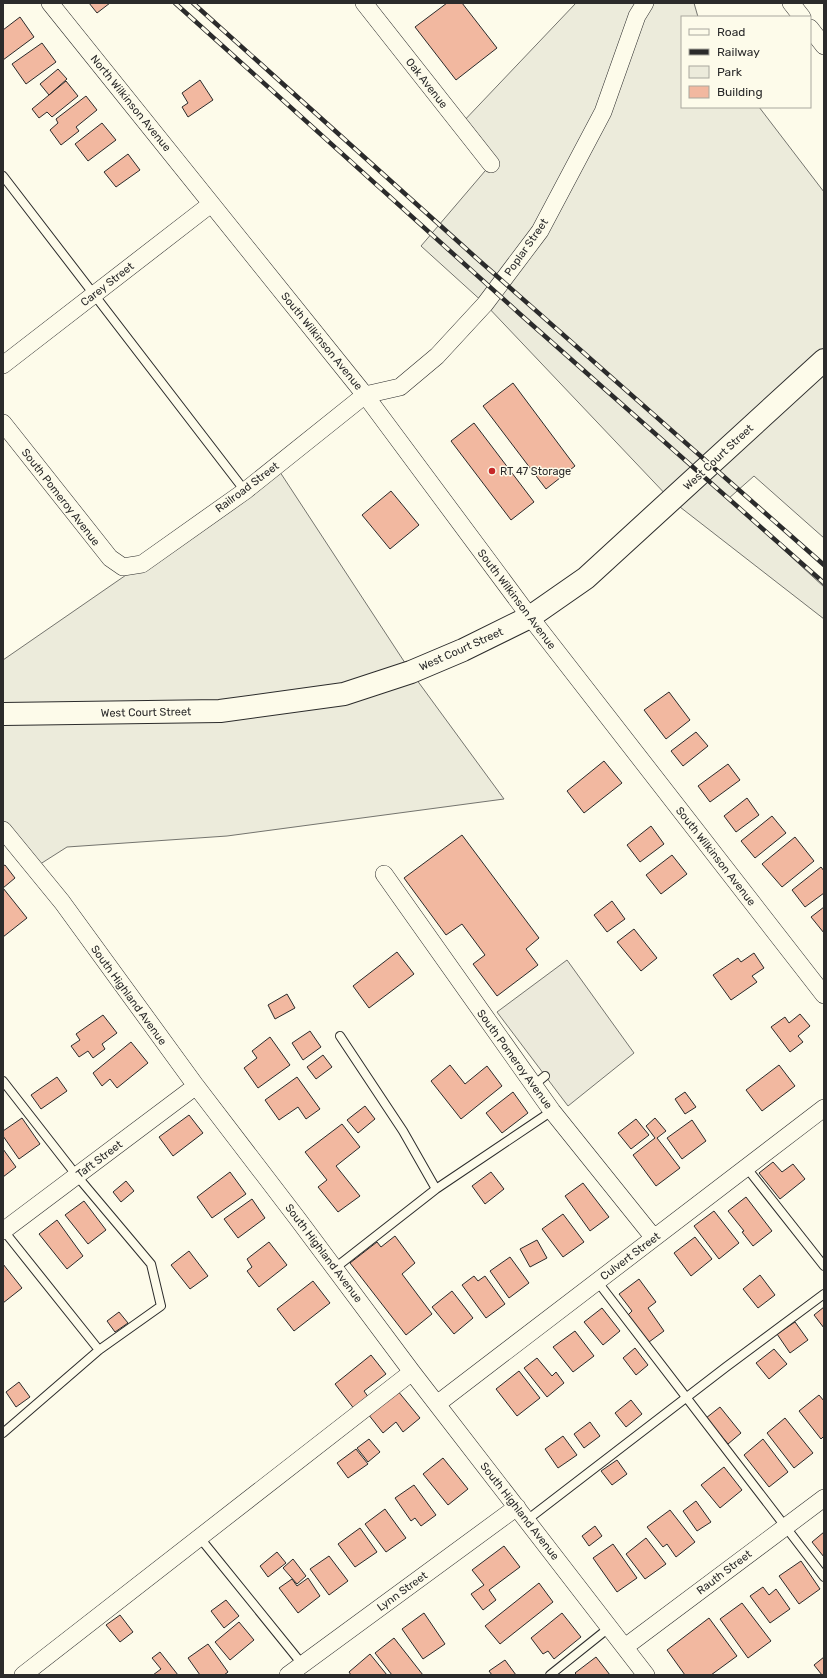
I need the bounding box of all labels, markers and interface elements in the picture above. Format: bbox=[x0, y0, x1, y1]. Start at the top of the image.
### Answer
legend bbox=[681, 16, 811, 108]
text: Road bbox=[717, 25, 745, 39]
text: Railway bbox=[717, 45, 760, 59]
street label: North Wilkinson Avenue bbox=[88, 52, 174, 154]
street label: Oak Avenue bbox=[403, 56, 450, 111]
text: Park bbox=[717, 65, 743, 79]
text: Building bbox=[717, 85, 763, 99]
street label: Poplar Street bbox=[502, 216, 551, 278]
street label: Carey Street bbox=[78, 259, 137, 309]
street label: South Wilkinson Avenue bbox=[278, 290, 365, 393]
street label: West Court Street bbox=[681, 421, 756, 493]
street label: South Pomeroy Avenue bbox=[19, 446, 103, 548]
street label: Railroad Street bbox=[213, 459, 282, 515]
place label: RT 47 Storage bbox=[500, 465, 571, 478]
marker: RT 47 Storage bbox=[487, 466, 497, 476]
street label: South Wilkinson Avenue bbox=[475, 547, 558, 652]
street label: West Court Street bbox=[417, 625, 506, 674]
street label: West Court Street bbox=[101, 705, 192, 720]
street label: South Wilkinson Avenue bbox=[673, 804, 758, 908]
street label: South Highland Avenue bbox=[88, 943, 169, 1048]
street label: South Pomeroy Avenue bbox=[474, 1007, 555, 1111]
street label: Taft Street bbox=[74, 1137, 125, 1181]
street label: South Highland Avenue bbox=[282, 1201, 365, 1305]
street label: Culvert Street bbox=[598, 1229, 663, 1283]
street label: South Highland Avenue bbox=[477, 1460, 562, 1563]
street label: Rauth Street bbox=[694, 1547, 755, 1597]
street label: Lynn Street bbox=[375, 1568, 431, 1614]

